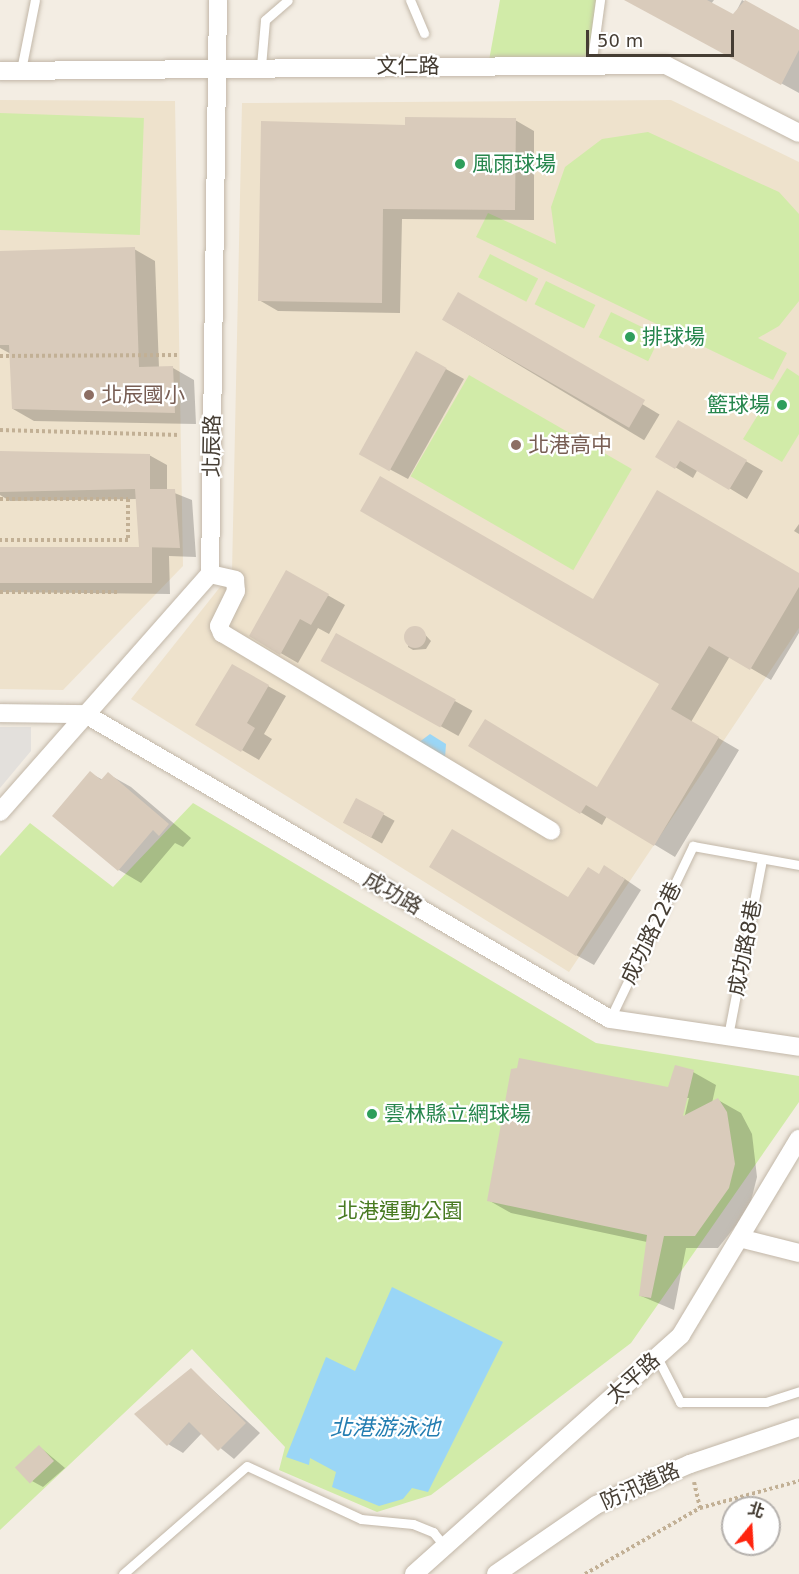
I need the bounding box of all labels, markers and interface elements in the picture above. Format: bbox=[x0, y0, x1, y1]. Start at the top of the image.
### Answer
scale bar bbox=[589, 18, 738, 56]
text: 50 m bbox=[597, 30, 643, 51]
street label: 文仁路 bbox=[377, 53, 439, 79]
place label: 風雨球場 bbox=[472, 151, 556, 177]
marker: 風雨球場 bbox=[453, 157, 467, 171]
place label: 排球場 bbox=[642, 324, 705, 350]
marker: 排球場 bbox=[623, 330, 637, 344]
place label: 北辰國小 bbox=[101, 382, 185, 408]
marker: 北辰國小 bbox=[82, 388, 96, 402]
place label: 籃球場 bbox=[707, 392, 770, 418]
marker: 籃球場 bbox=[775, 398, 789, 412]
street label: 北辰路 bbox=[199, 414, 225, 478]
place label: 北港高中 bbox=[528, 432, 612, 458]
marker: 北港高中 bbox=[509, 438, 523, 452]
street label: 成功路 bbox=[359, 866, 427, 920]
street label: 成功路22巷 bbox=[615, 878, 687, 988]
street label: 成功路8巷 bbox=[723, 898, 767, 998]
place label: 雲林縣立網球場 bbox=[384, 1101, 531, 1127]
marker: 雲林縣立網球場 bbox=[365, 1107, 379, 1121]
park label: 北港運動公園 bbox=[337, 1198, 463, 1224]
street label: 太平路 bbox=[601, 1348, 665, 1408]
water label: 北港游泳池 bbox=[330, 1415, 440, 1441]
street label: 防汛道路 bbox=[597, 1457, 683, 1515]
north arrow bbox=[721, 1496, 781, 1556]
text: 北 bbox=[746, 1499, 767, 1522]

